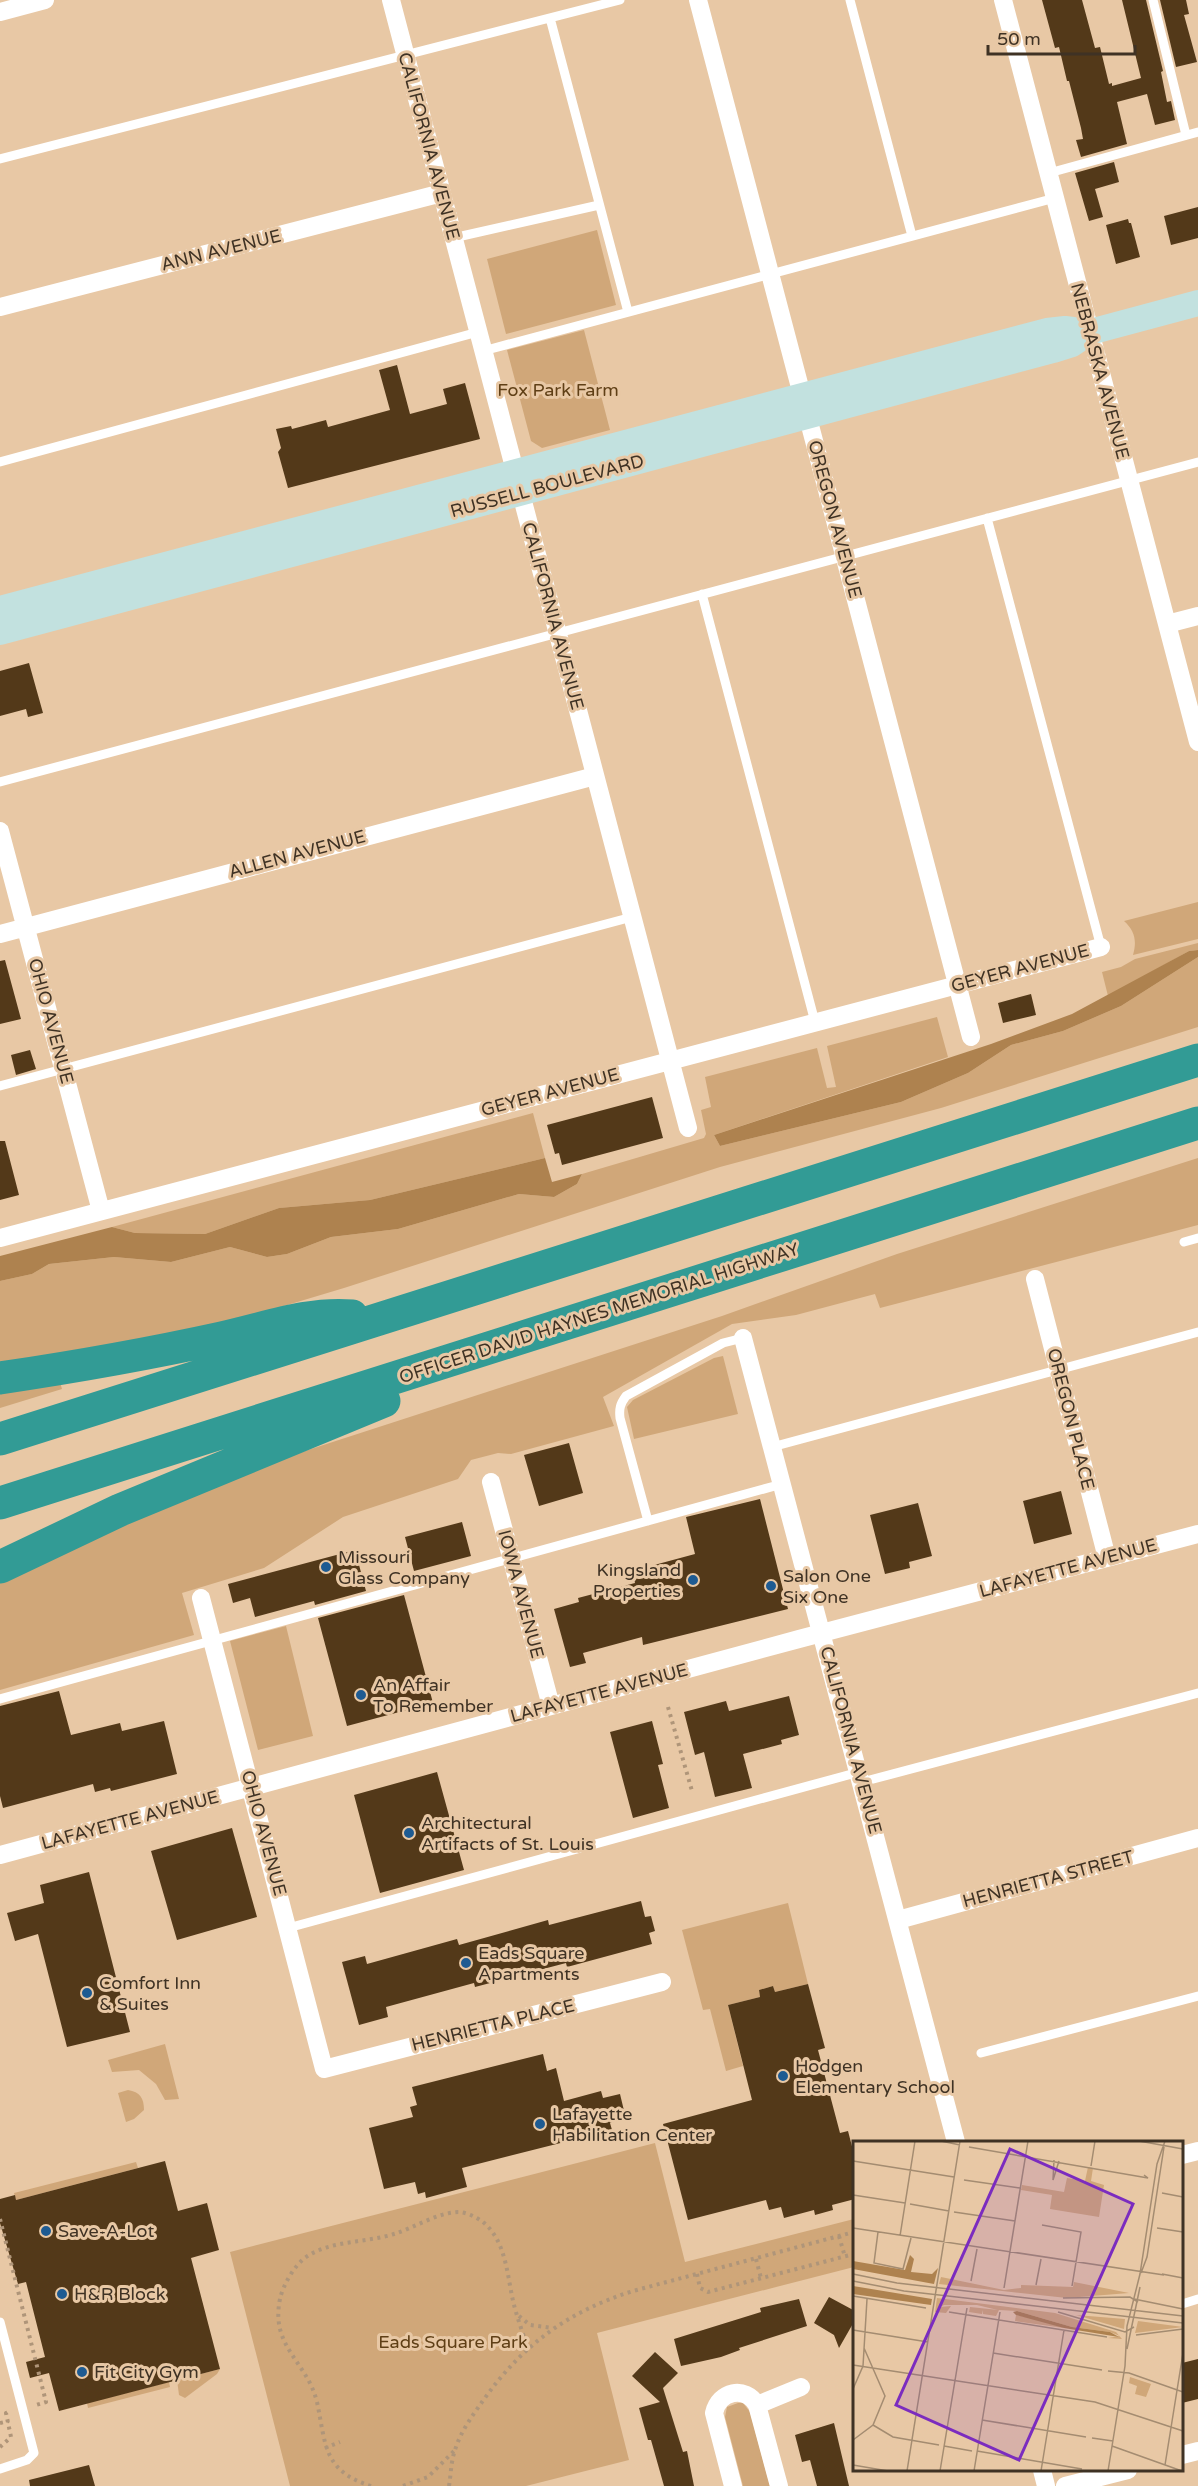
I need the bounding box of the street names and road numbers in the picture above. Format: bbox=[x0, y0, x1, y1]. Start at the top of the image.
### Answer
street label: CALIFORNIA AVENUE bbox=[393, 50, 465, 242]
street label: ANN AVENUE bbox=[159, 224, 283, 276]
street label: NEBRASKA AVENUE bbox=[1066, 280, 1134, 462]
street label: OREGON AVENUE bbox=[803, 438, 867, 600]
street label: RUSSELL BOULEVARD bbox=[448, 450, 646, 522]
street label: CALIFORNIA AVENUE bbox=[517, 520, 589, 712]
street label: ALLEN AVENUE bbox=[226, 825, 368, 883]
street label: GEYER AVENUE bbox=[949, 939, 1091, 997]
street label: OHIO AVENUE bbox=[24, 956, 78, 1086]
street label: GEYER AVENUE bbox=[479, 1063, 621, 1121]
street label: OFFICER DAVID HAYNES MEMORIAL HIGHWAY bbox=[396, 1238, 802, 1388]
street label: OREGON PLACE bbox=[1043, 1346, 1099, 1492]
street label: IOWA AVENUE bbox=[493, 1527, 549, 1661]
street label: LAFAYETTE AVENUE bbox=[977, 1534, 1159, 1602]
street label: CALIFORNIA AVENUE bbox=[815, 1644, 887, 1836]
street label: LAFAYETTE AVENUE bbox=[508, 1659, 690, 1727]
street label: OHIO AVENUE bbox=[237, 1768, 291, 1898]
street label: LAFAYETTE AVENUE bbox=[39, 1786, 221, 1854]
street label: HENRIETTA STREET bbox=[960, 1846, 1136, 1912]
street label: HENRIETTA PLACE bbox=[409, 1994, 577, 2056]

